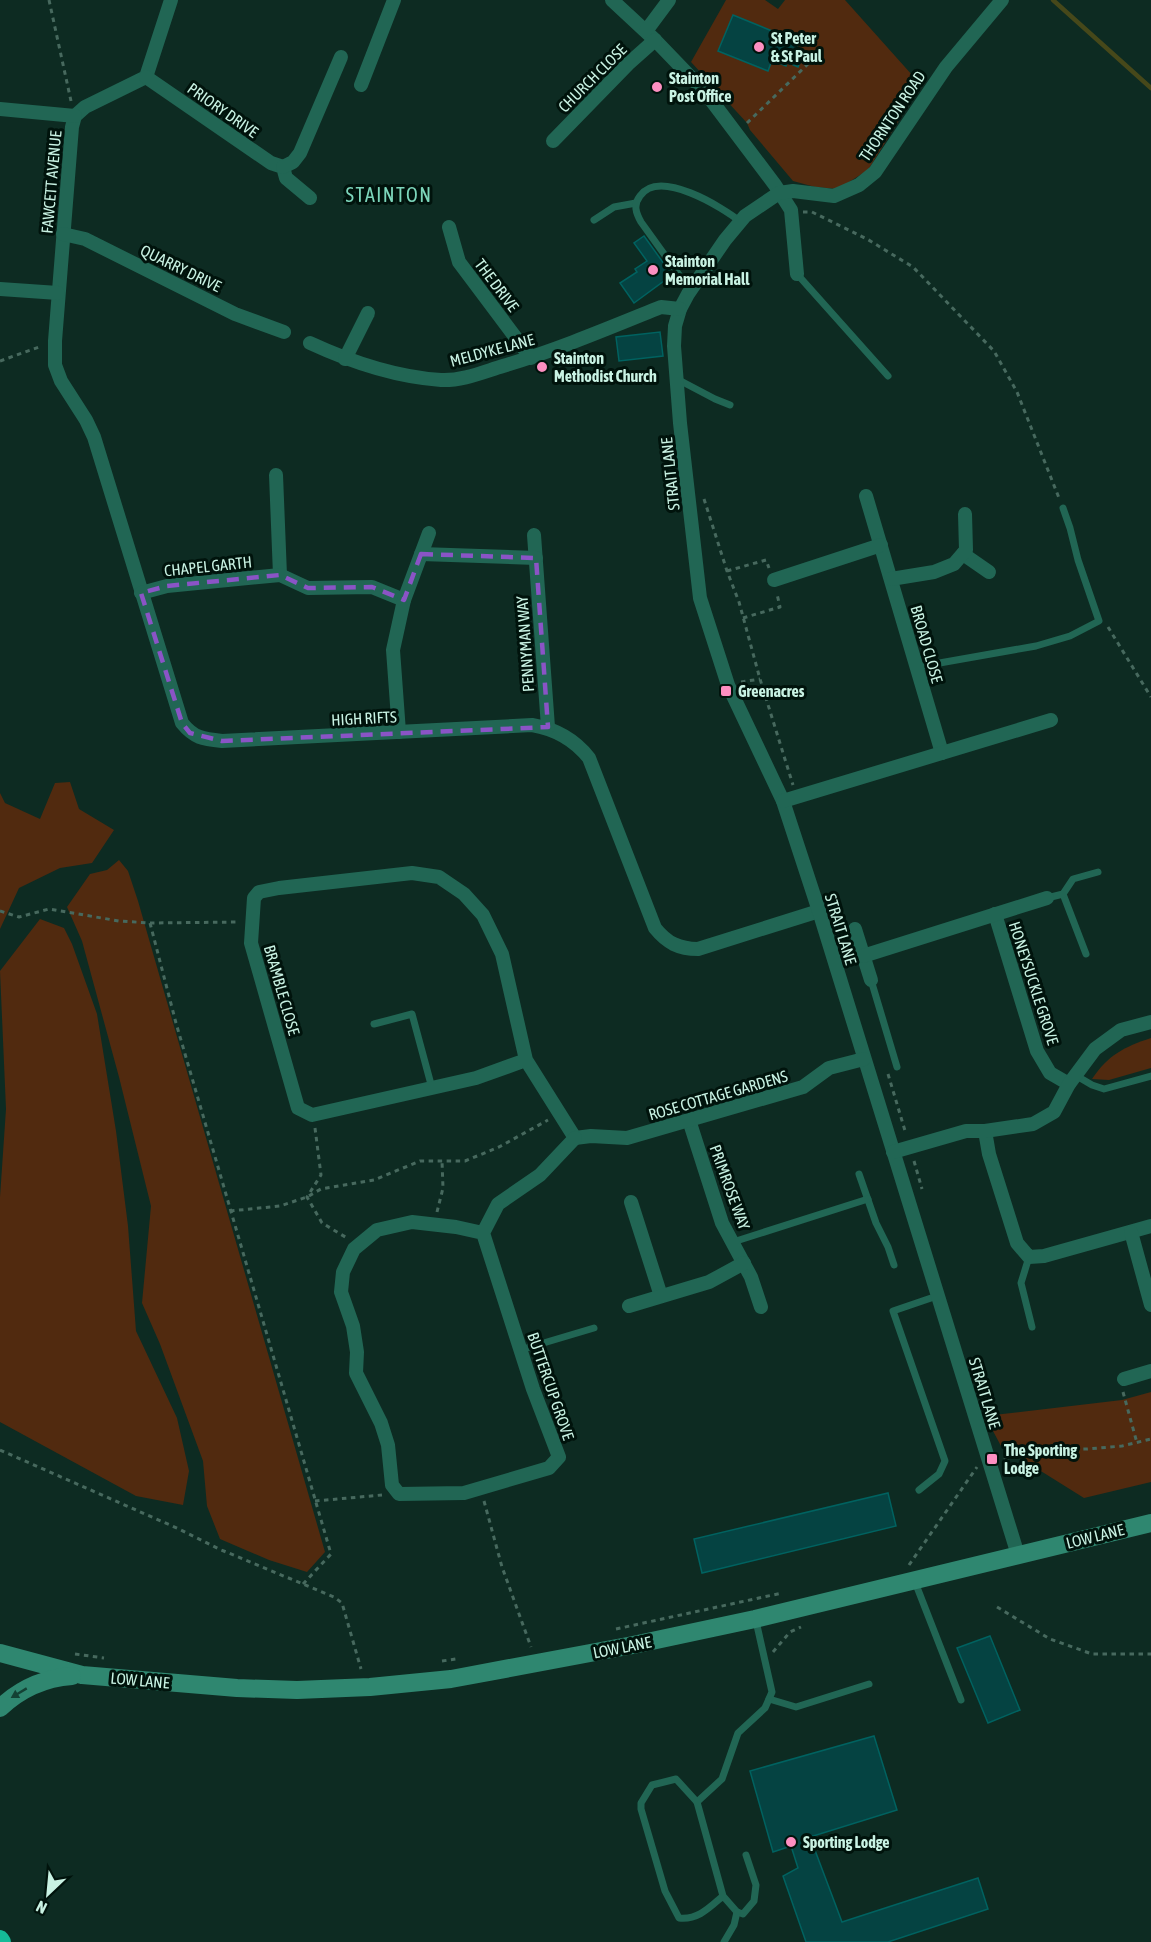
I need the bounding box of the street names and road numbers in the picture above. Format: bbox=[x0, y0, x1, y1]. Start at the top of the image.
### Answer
street label: CHURCH CLOSE bbox=[554, 40, 630, 116]
street label: THORNTON ROAD bbox=[855, 68, 929, 164]
street label: PRIORY DRIVE bbox=[184, 79, 262, 141]
street label: FAWCETT AVENUE bbox=[38, 130, 64, 234]
street label: QUARRY DRIVE bbox=[138, 241, 224, 295]
street label: THE DRIVE bbox=[471, 255, 523, 315]
street label: MELDYKE LANE bbox=[448, 330, 536, 370]
street label: STRAIT LANE bbox=[657, 436, 683, 511]
street label: CHAPEL GARTH bbox=[163, 552, 253, 580]
street label: PENNYMAN WAY bbox=[513, 594, 537, 693]
street label: BROAD CLOSE bbox=[907, 603, 947, 685]
street label: HIGH RIFTS bbox=[331, 707, 398, 729]
street label: STRAIT LANE bbox=[822, 891, 860, 967]
street label: HONEYSUCKLE GROVE bbox=[1006, 919, 1062, 1047]
street label: BRAMBLE CLOSE bbox=[261, 943, 304, 1037]
street label: ROSE COTTAGE GARDENS bbox=[646, 1066, 790, 1123]
street label: PRIMROSE WAY bbox=[706, 1142, 754, 1233]
street label: BUTTERCUP GROVE bbox=[524, 1330, 578, 1442]
street label: STRAIT LANE bbox=[966, 1355, 1004, 1431]
street label: LOW LANE bbox=[1064, 1520, 1126, 1552]
street label: LOW LANE bbox=[591, 1632, 653, 1661]
street label: LOW LANE bbox=[110, 1668, 170, 1692]

